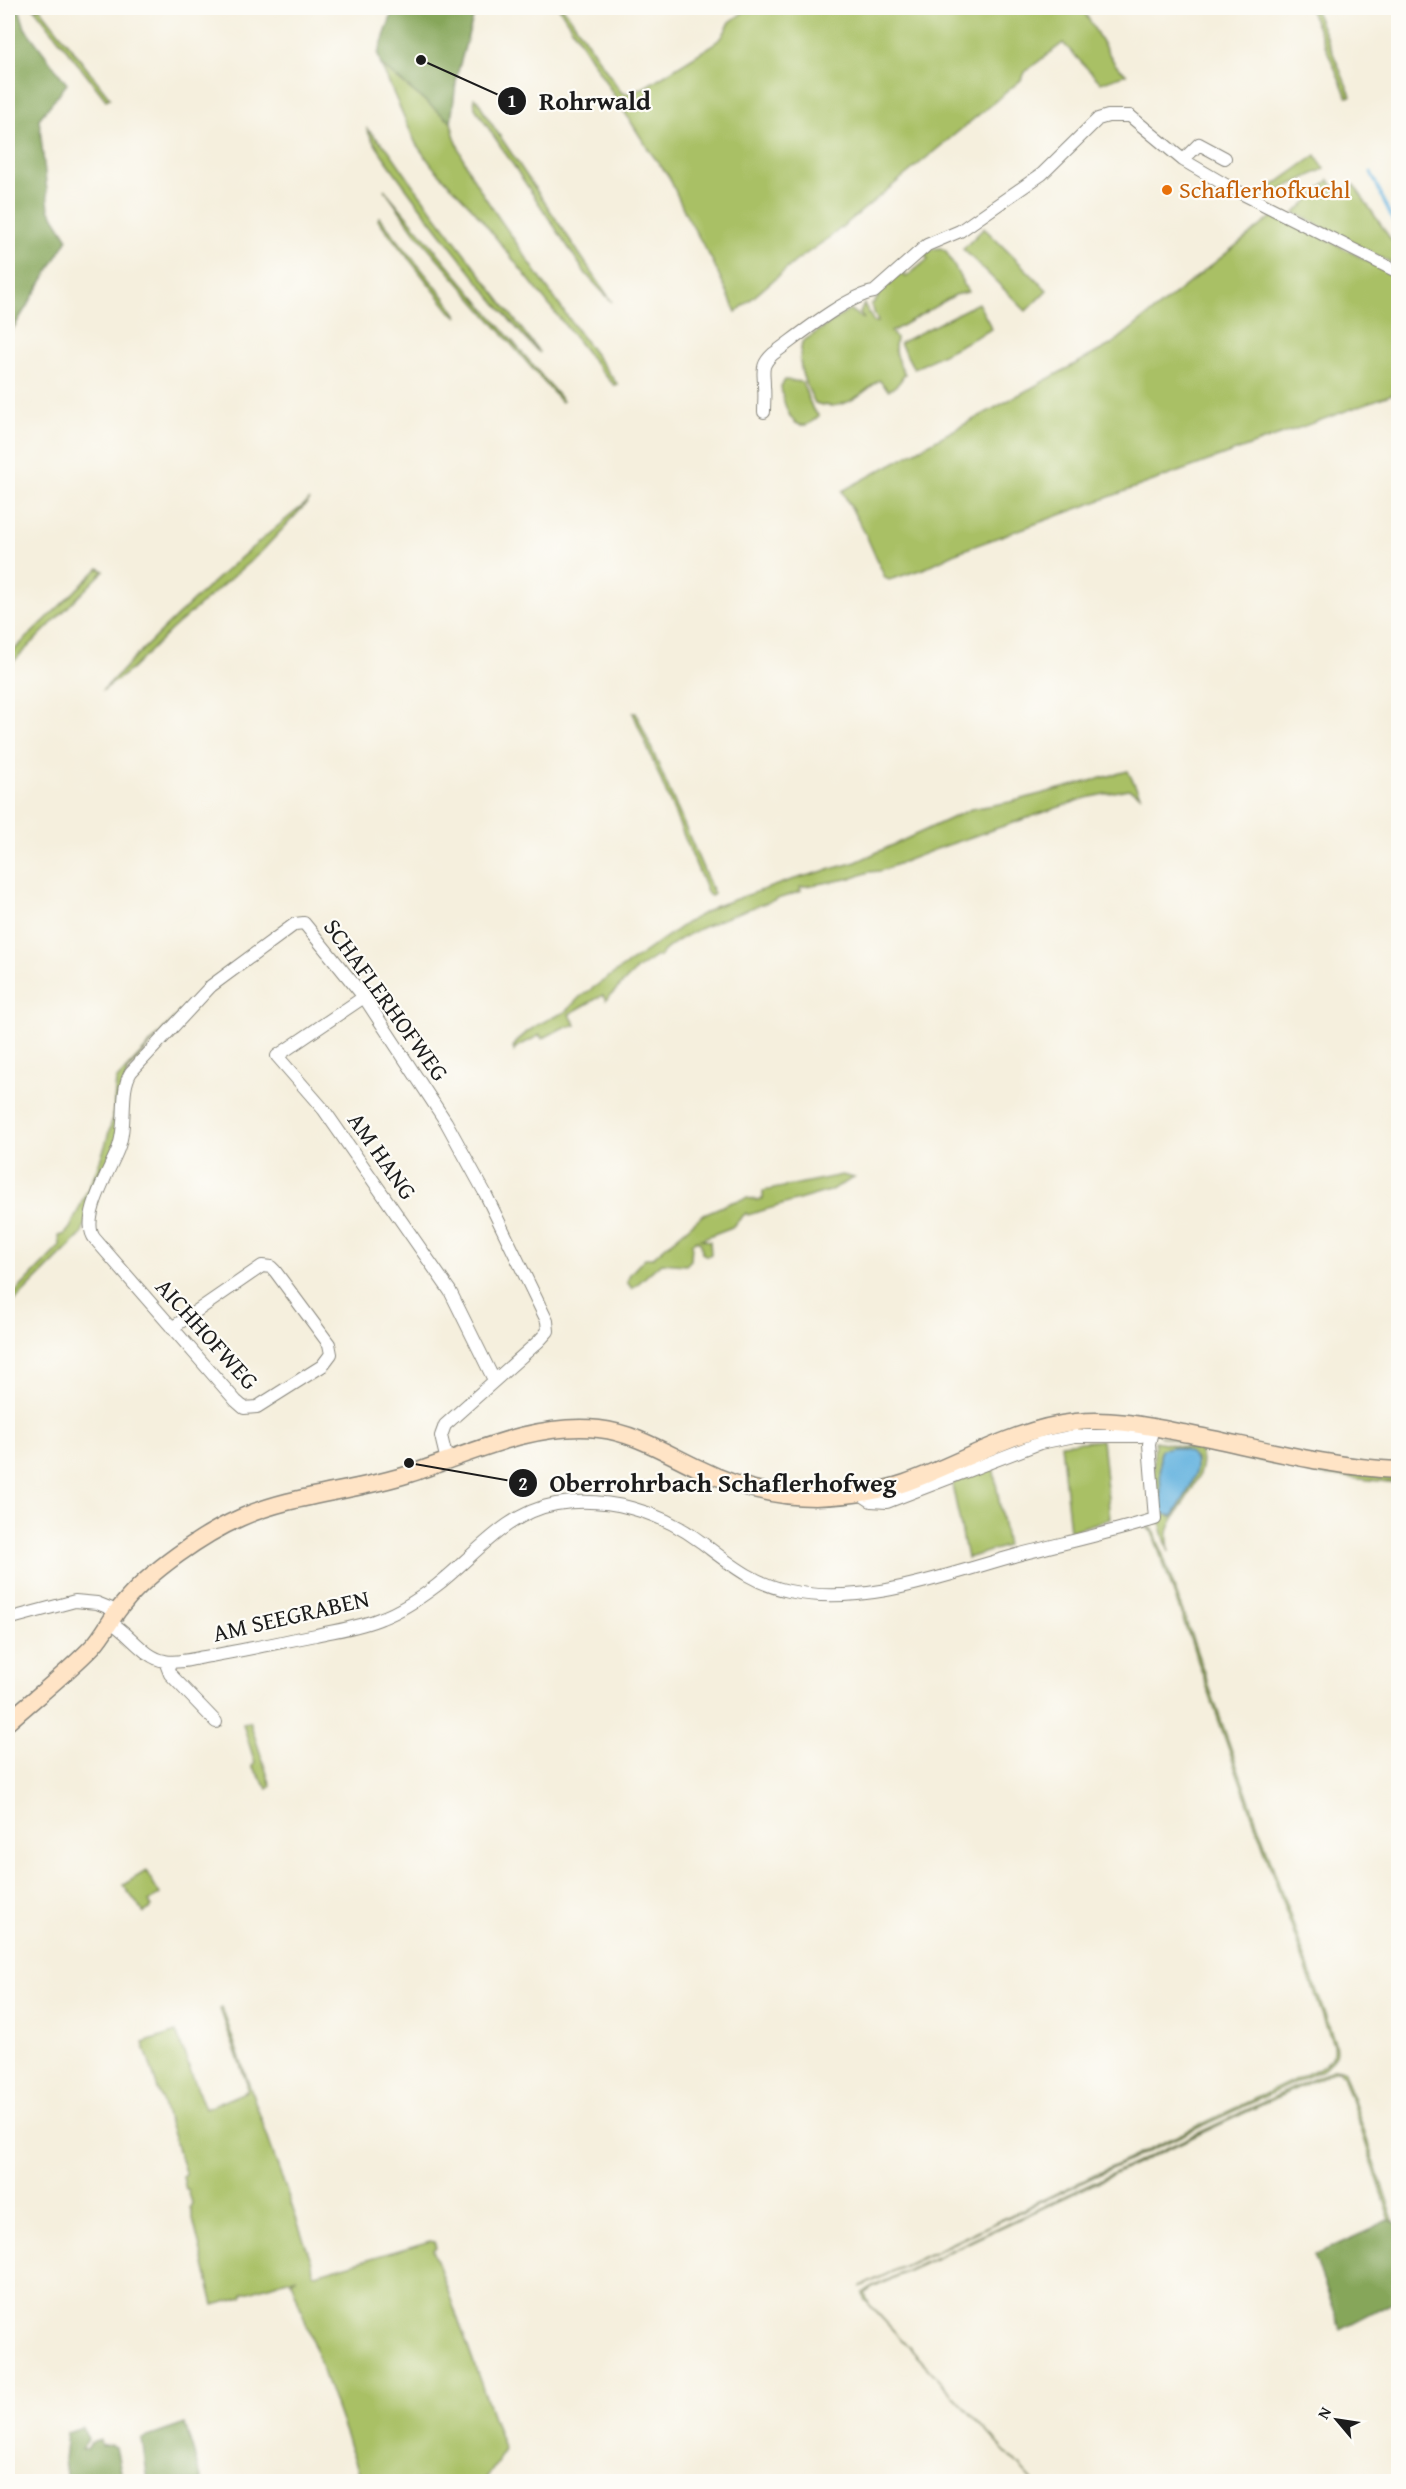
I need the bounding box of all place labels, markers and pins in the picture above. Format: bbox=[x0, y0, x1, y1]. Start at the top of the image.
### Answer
callout: Rohrwald bbox=[497, 79, 663, 123]
place label: Schaflerhofkuchl bbox=[1179, 172, 1351, 207]
marker: Schaflerhofkuchl bbox=[1160, 183, 1174, 197]
callout: Oberrohrbach Schaflerhofweg bbox=[508, 1461, 909, 1505]

